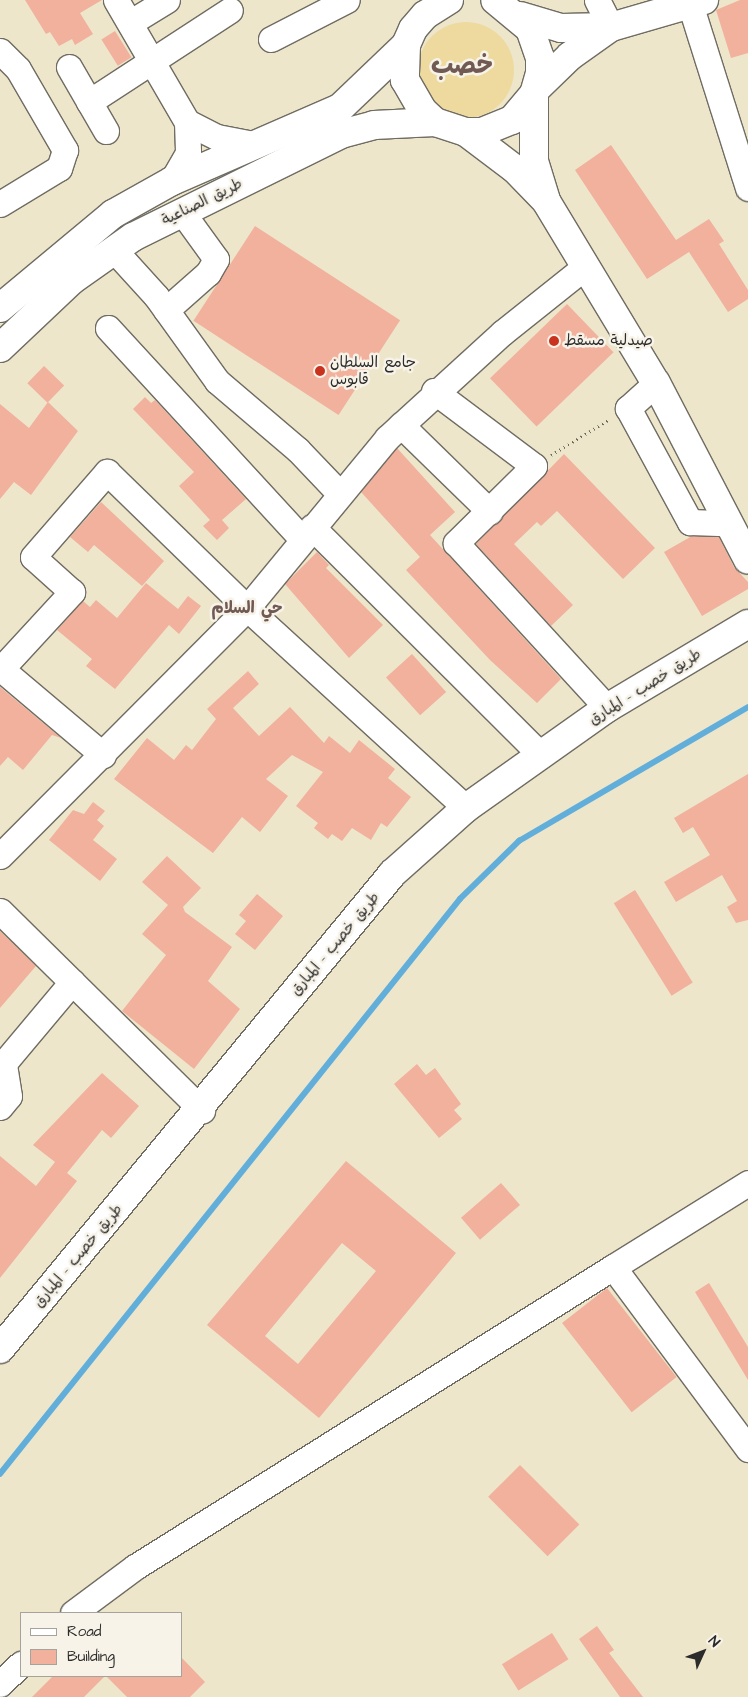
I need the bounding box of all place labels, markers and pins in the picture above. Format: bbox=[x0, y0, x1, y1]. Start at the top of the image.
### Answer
place label: صيدلية مسقط bbox=[564, 332, 653, 350]
marker: صيدلية مسقط bbox=[548, 335, 560, 347]
place label: جامع السلطان قابوس bbox=[330, 353, 416, 388]
marker: جامع السلطان قابوس bbox=[314, 365, 326, 377]

